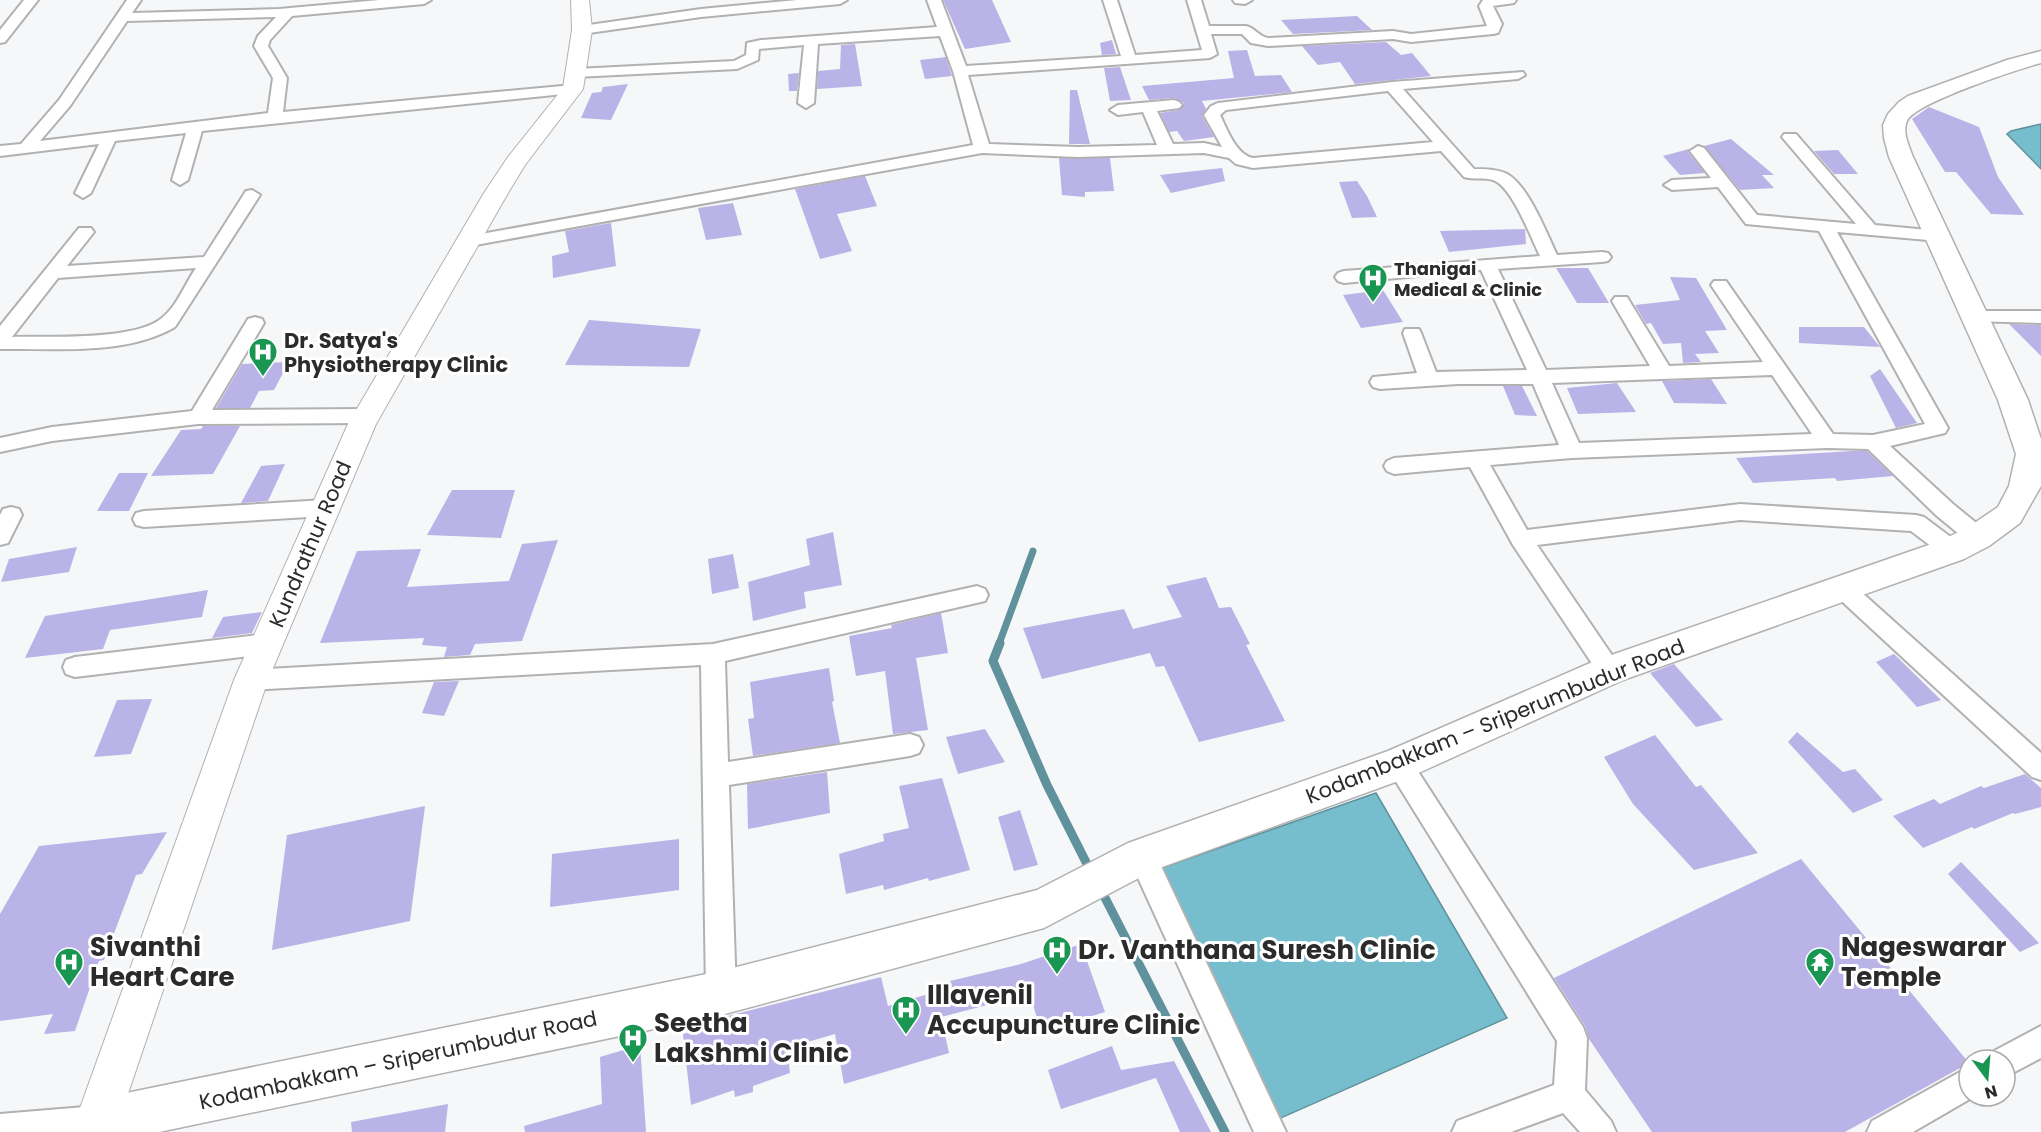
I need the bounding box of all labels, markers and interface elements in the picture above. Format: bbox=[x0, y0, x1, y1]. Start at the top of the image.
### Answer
place label: Thanigai Medical & Clinic bbox=[1394, 256, 1542, 302]
hospital icon: Thanigai Medical & Clinic bbox=[1357, 262, 1389, 304]
place label: Dr. Satya's Physiotherapy Clinic bbox=[284, 326, 508, 379]
hospital icon: Dr. Satya's Physiotherapy Clinic bbox=[247, 336, 279, 378]
street label: Kundrathur Road bbox=[262, 456, 358, 632]
street label: Kodambakkam – Sriperumbudur Road bbox=[1301, 631, 1689, 811]
place label: Sivanthi Heart Care bbox=[90, 929, 234, 995]
place label: Nageswarar Temple bbox=[1841, 929, 2006, 995]
place label: Dr. Vanthana Suresh Clinic bbox=[1078, 932, 1436, 968]
hospital icon: Dr. Vanthana Suresh Clinic bbox=[1041, 934, 1073, 976]
hospital icon: Sivanthi Heart Care bbox=[53, 946, 85, 988]
temple icon: Nageswarar Temple bbox=[1804, 946, 1836, 988]
place label: Illavenil Accupuncture Clinic bbox=[927, 977, 1200, 1043]
hospital icon: Illavenil Accupuncture Clinic bbox=[890, 994, 922, 1036]
street label: Kodambakkam – Sriperumbudur Road bbox=[196, 1004, 600, 1116]
place label: Seetha Lakshmi Clinic bbox=[654, 1005, 849, 1071]
hospital icon: Seetha Lakshmi Clinic bbox=[617, 1022, 649, 1064]
north arrow bbox=[1957, 1048, 2017, 1108]
text: N bbox=[1982, 1079, 2000, 1105]

